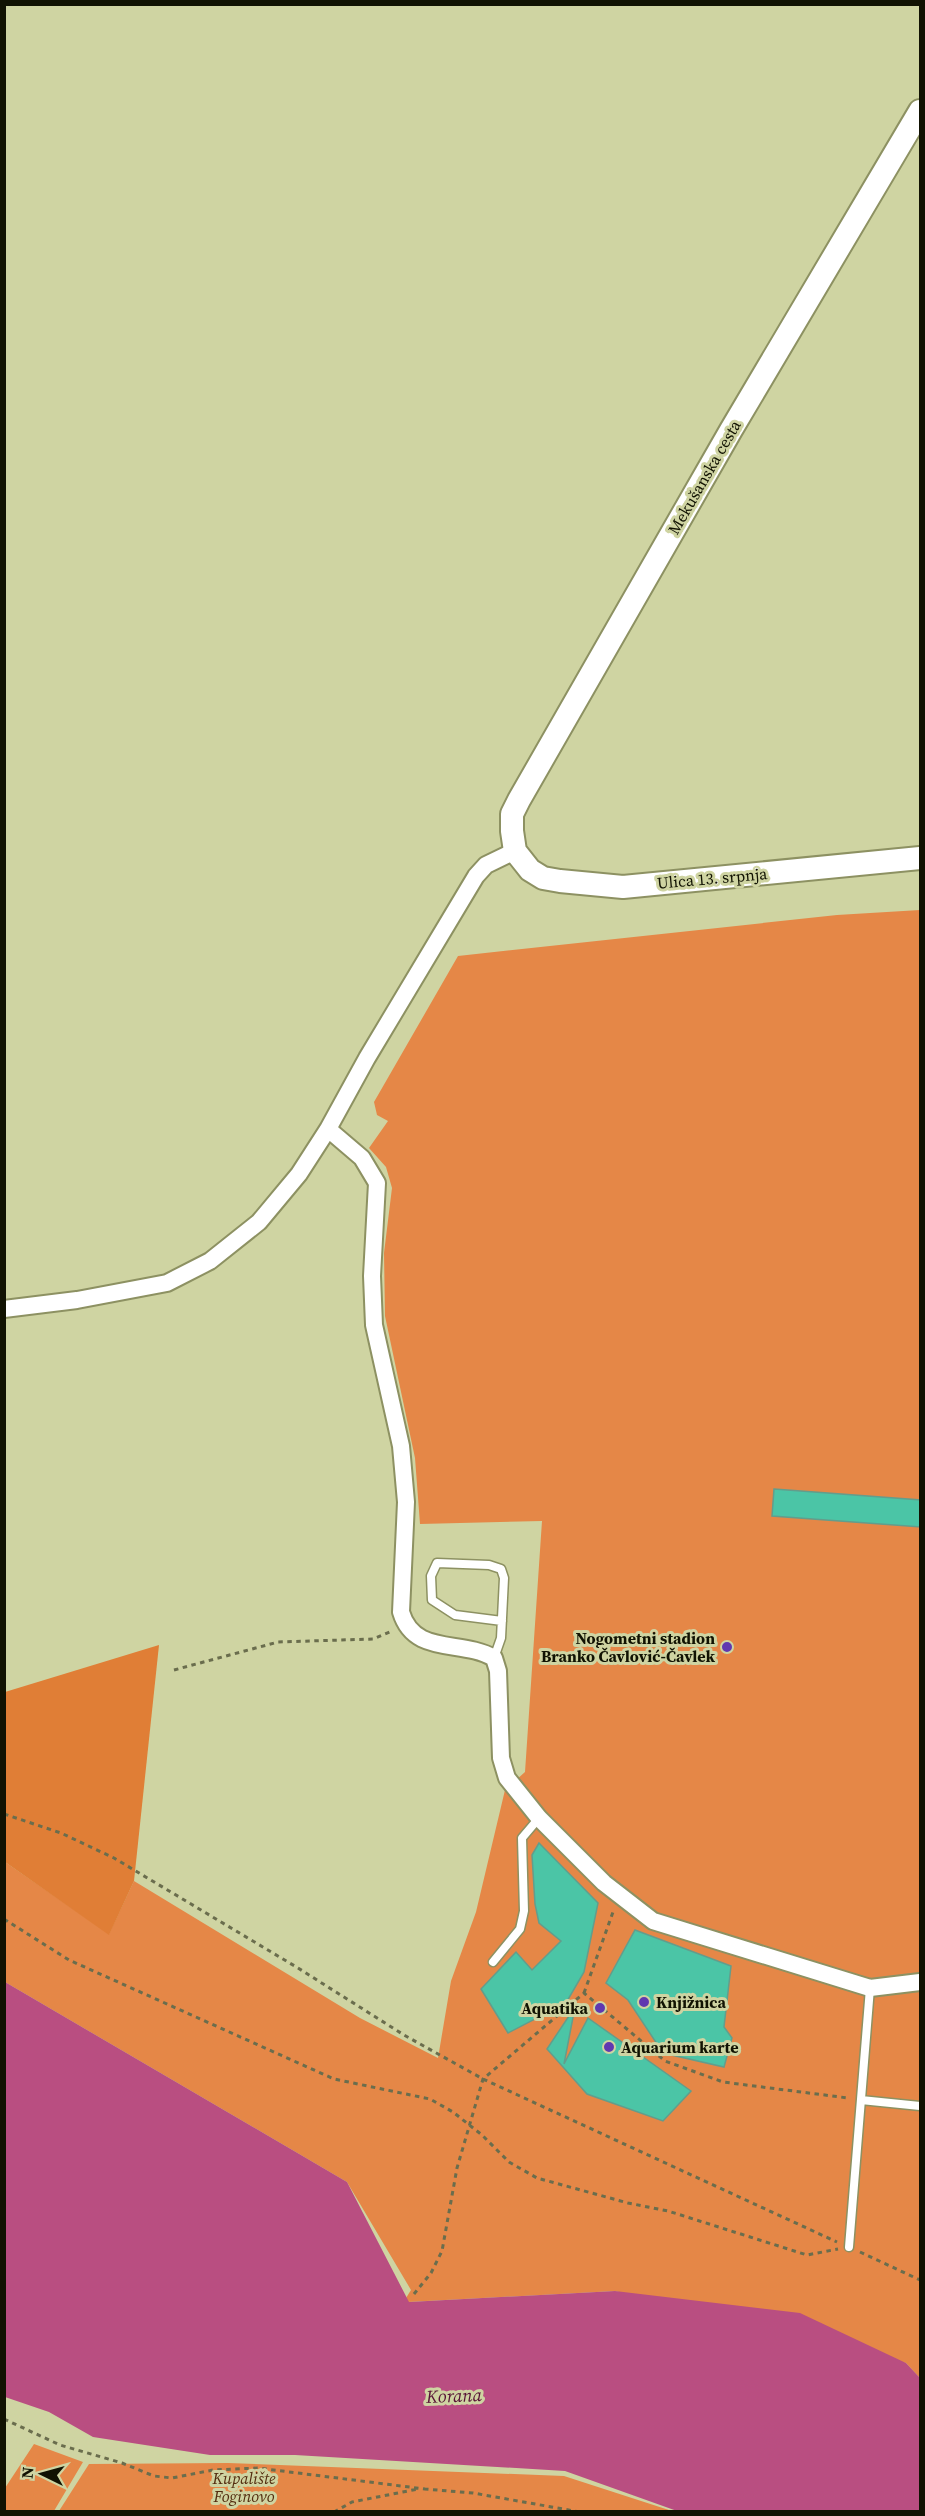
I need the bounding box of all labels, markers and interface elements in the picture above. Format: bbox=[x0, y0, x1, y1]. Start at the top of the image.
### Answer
street label: Mekušanska cesta bbox=[662, 415, 746, 538]
street label: Ulica 13. srpnja bbox=[656, 862, 769, 894]
place label: Nogometni stadion Branko Čavlović-Čavlek bbox=[541, 1627, 715, 1667]
marker: Nogometni stadion Branko Čavlović-Čavlek bbox=[720, 1640, 734, 1654]
place label: Knjižnica bbox=[656, 1991, 726, 2013]
marker: Knjižnica bbox=[637, 1995, 651, 2009]
place label: Aquatika bbox=[521, 1997, 588, 2019]
marker: Aquatika bbox=[593, 2001, 607, 2015]
place label: Aquarium karte bbox=[621, 2036, 739, 2058]
marker: Aquarium karte bbox=[602, 2040, 616, 2054]
water label: Korana bbox=[425, 2382, 483, 2409]
north arrow bbox=[12, 2444, 72, 2504]
text: N bbox=[16, 2466, 39, 2479]
park label: Kupalište Foginovo bbox=[212, 2467, 276, 2507]

